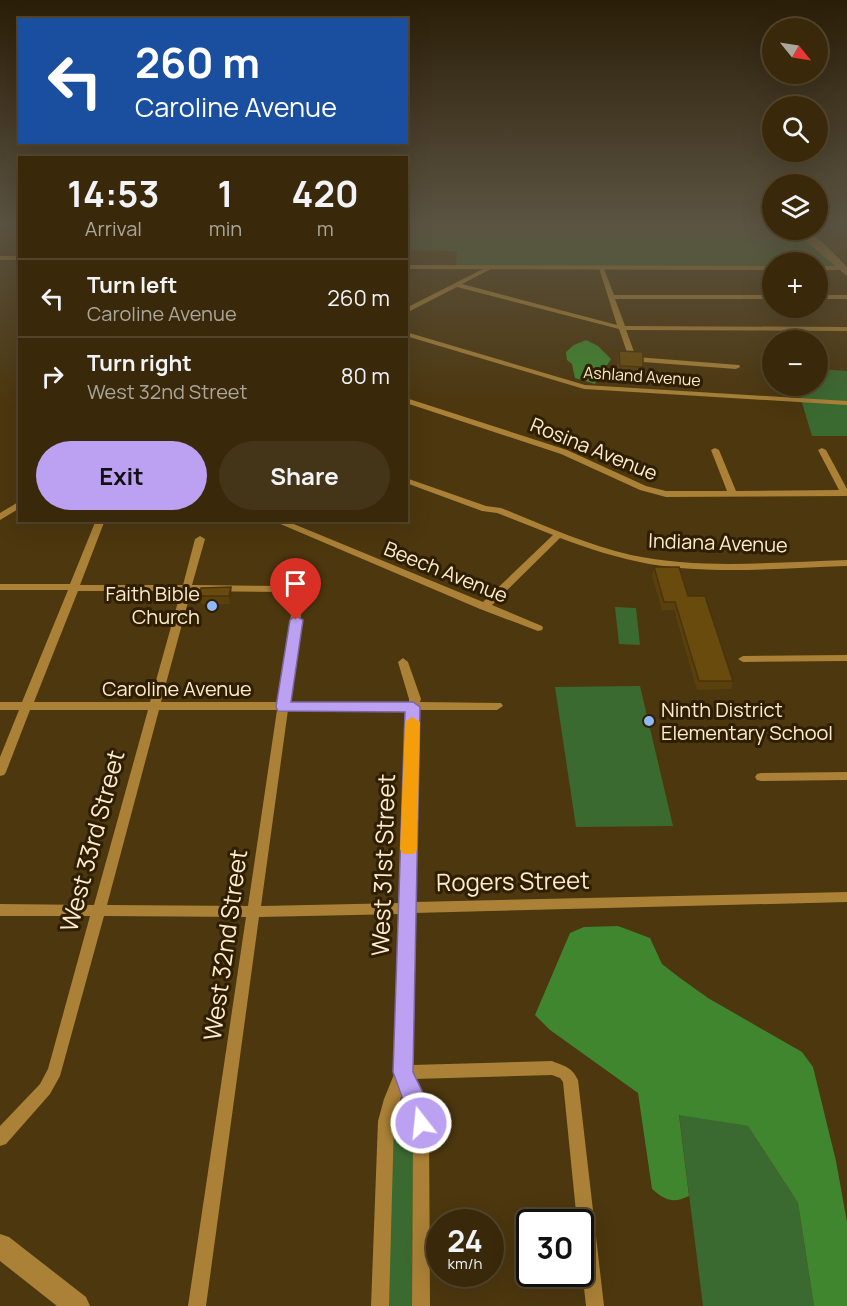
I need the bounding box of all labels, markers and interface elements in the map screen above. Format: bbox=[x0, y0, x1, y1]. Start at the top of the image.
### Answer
north arrow bbox=[762, 18, 828, 84]
map controls bbox=[762, 18, 828, 396]
text: 260 m bbox=[135, 33, 260, 91]
icon: left bbox=[36, 42, 114, 120]
text: Caroline Avenue bbox=[135, 88, 337, 125]
button: search bbox=[762, 96, 828, 162]
text: 14:53 bbox=[67, 169, 159, 218]
text: 1 bbox=[218, 169, 233, 218]
text: 420 bbox=[292, 169, 359, 218]
button: layers bbox=[762, 174, 828, 240]
text: Arrival bbox=[85, 215, 142, 242]
text: min bbox=[209, 215, 242, 242]
text: m bbox=[317, 215, 334, 242]
button: + bbox=[762, 252, 828, 318]
text: Turn left bbox=[87, 270, 177, 300]
icon: left bbox=[36, 282, 69, 315]
text: 260 m bbox=[327, 283, 390, 313]
text: Caroline Avenue bbox=[87, 300, 237, 327]
button: − bbox=[762, 330, 828, 396]
text: Turn right bbox=[87, 348, 192, 378]
icon: right bbox=[36, 360, 69, 393]
text: 80 m bbox=[341, 361, 390, 391]
street label: Ashland Avenue bbox=[583, 361, 701, 391]
text: West 32nd Street bbox=[87, 378, 248, 405]
street label: Rosina Avenue bbox=[527, 411, 662, 486]
button: Exit bbox=[36, 441, 207, 510]
button: Share bbox=[219, 441, 390, 510]
street label: Indiana Avenue bbox=[648, 527, 788, 558]
street label: Beech Avenue bbox=[380, 534, 512, 609]
pin bbox=[270, 558, 321, 620]
icon: arrive bbox=[279, 567, 312, 600]
place label: Faith Bible Church bbox=[106, 580, 200, 630]
marker: Faith Bible Church bbox=[205, 599, 219, 613]
street label: Caroline Avenue bbox=[102, 675, 252, 702]
place label: Ninth District Elementary School bbox=[661, 696, 833, 746]
marker: Ninth District Elementary School bbox=[642, 714, 656, 728]
street label: West 33rd Street bbox=[51, 746, 132, 935]
street label: West 31st Street bbox=[363, 773, 402, 957]
street label: West 32nd Street bbox=[195, 847, 254, 1043]
street label: Rogers Street bbox=[436, 863, 590, 898]
position arrow bbox=[389, 1091, 453, 1155]
speed limit sign: 30 bbox=[516, 1209, 594, 1287]
text: 24 bbox=[447, 1220, 483, 1261]
text: km/h bbox=[448, 1253, 482, 1274]

